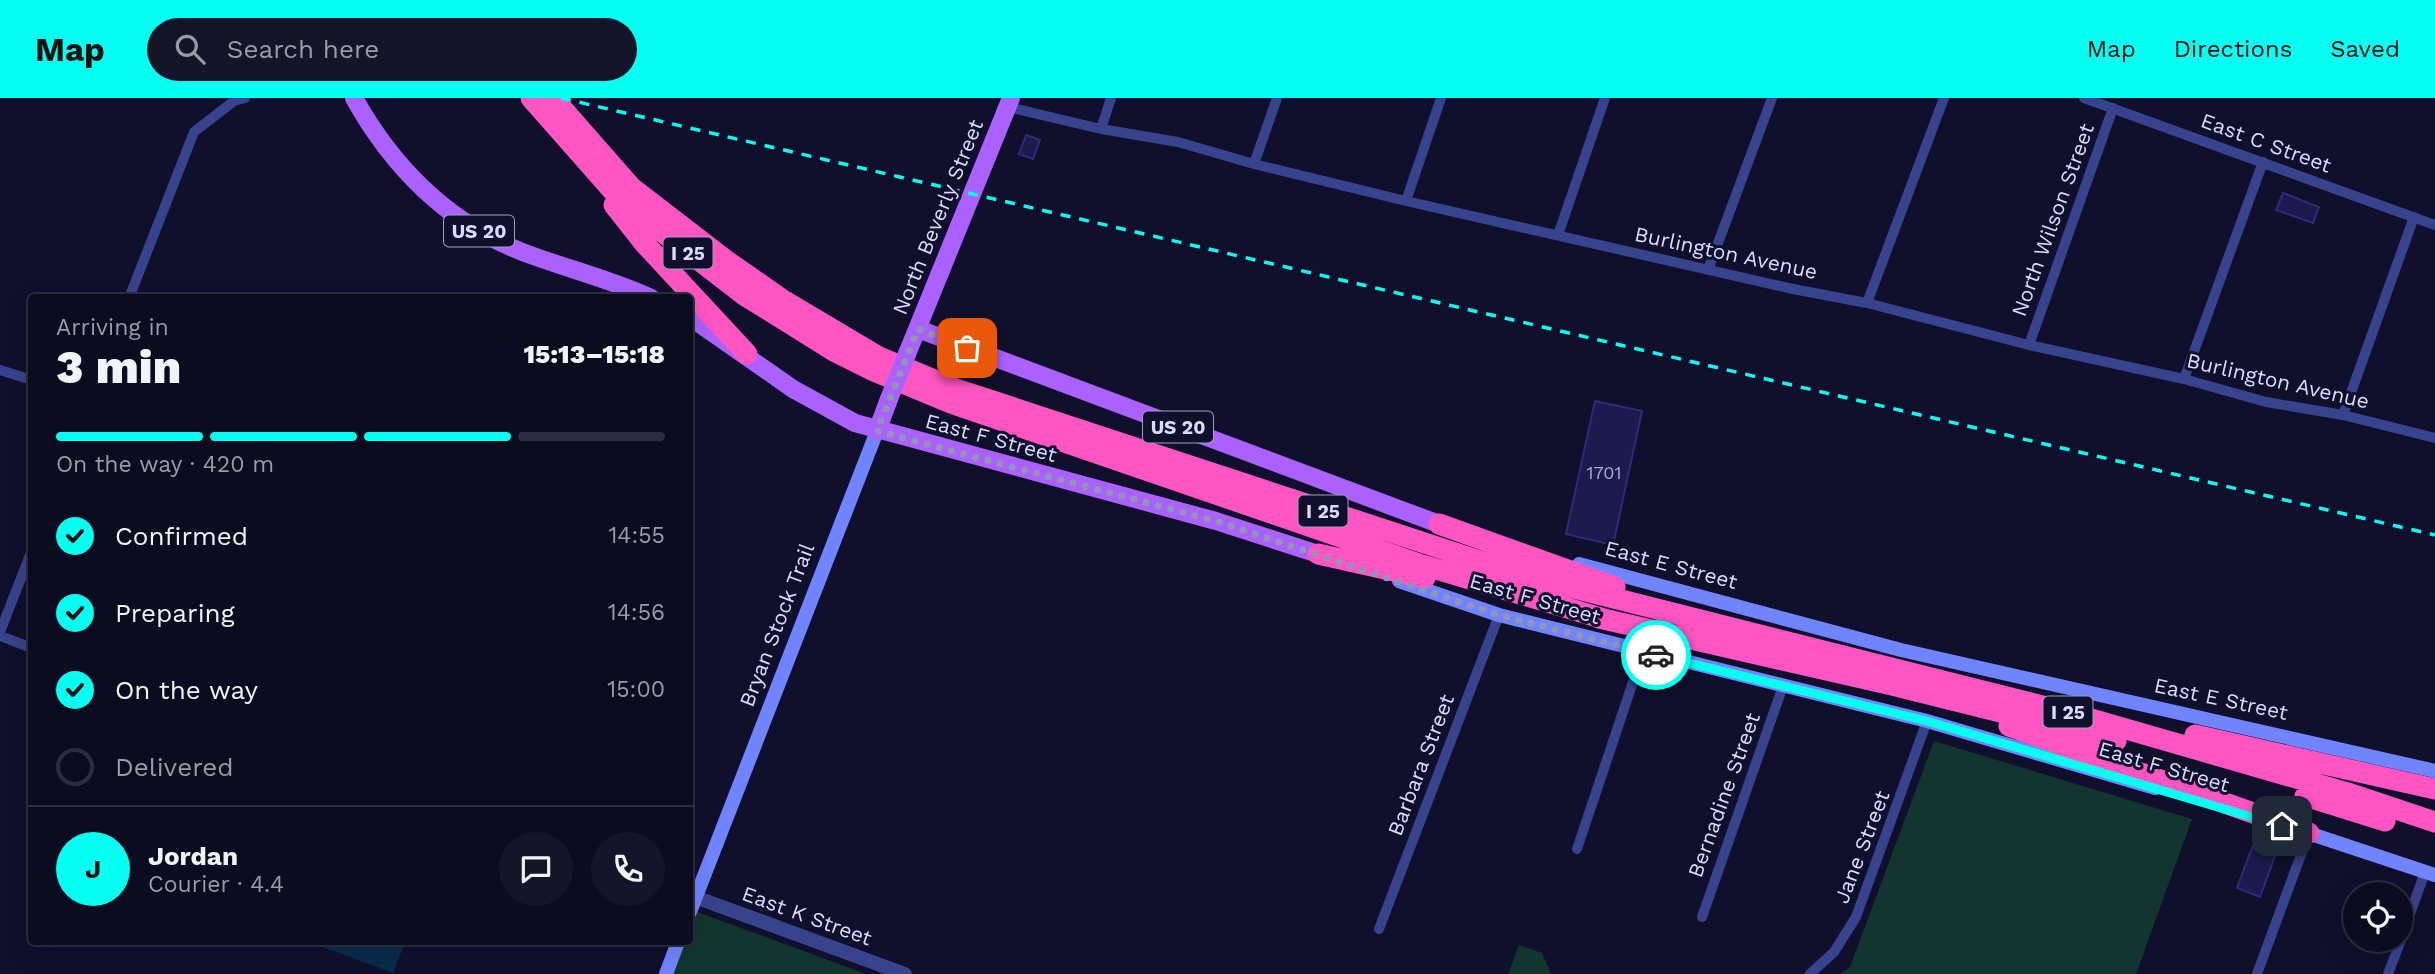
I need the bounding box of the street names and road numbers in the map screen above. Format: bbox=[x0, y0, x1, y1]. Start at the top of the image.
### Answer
street label: East C Street bbox=[2197, 107, 2335, 178]
street label: North Beverly Street bbox=[887, 115, 988, 318]
street label: North Wilson Street bbox=[2006, 120, 2099, 320]
road number: US 20 bbox=[444, 216, 514, 246]
street label: Burlington Avenue bbox=[1632, 221, 1820, 284]
road number: I 25 bbox=[664, 238, 712, 268]
street label: Burlington Avenue bbox=[2184, 347, 2372, 414]
street label: East F Street bbox=[923, 408, 1060, 467]
road number: US 20 bbox=[1143, 412, 1213, 442]
road number: I 25 bbox=[1298, 496, 1348, 526]
street label: East E Street bbox=[1602, 535, 1740, 594]
street label: Bryan Stock Trail bbox=[734, 539, 819, 710]
street label: East F Street bbox=[1467, 568, 1604, 629]
street label: East E Street bbox=[2152, 672, 2290, 725]
street label: Barbara Street bbox=[1382, 690, 1459, 839]
road number: I 25 bbox=[2044, 696, 2092, 727]
street label: Bernadine Street bbox=[1682, 709, 1765, 881]
street label: East F Street bbox=[2096, 736, 2233, 797]
street label: Jane Street bbox=[1829, 787, 1895, 907]
street label: East K Street bbox=[739, 880, 876, 951]

